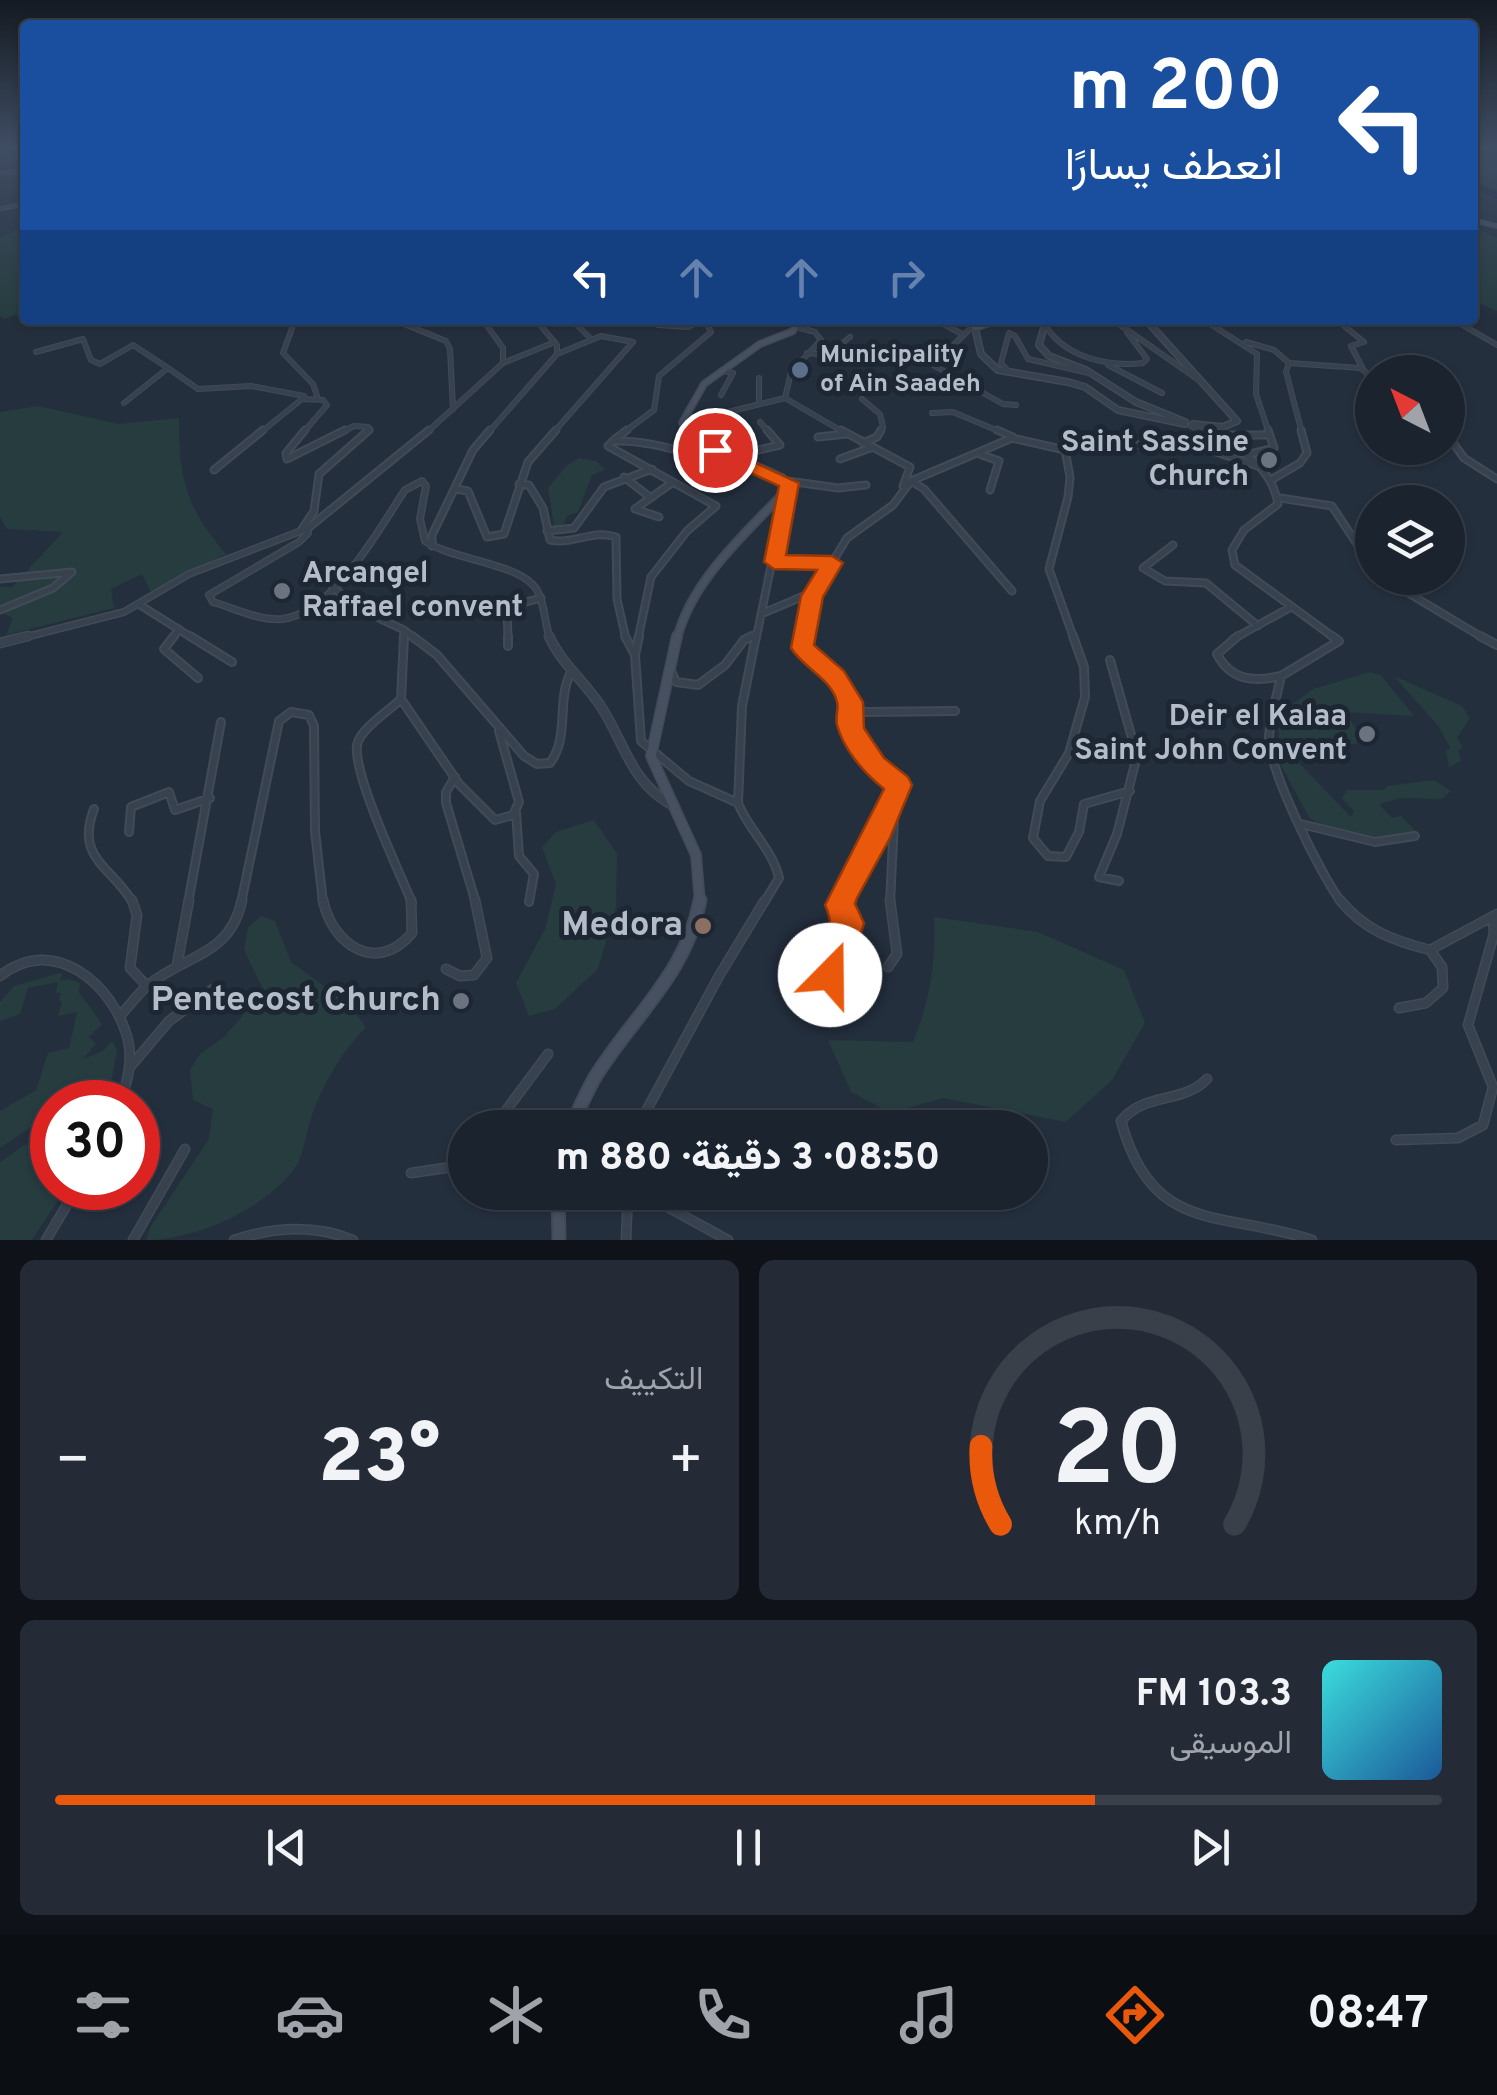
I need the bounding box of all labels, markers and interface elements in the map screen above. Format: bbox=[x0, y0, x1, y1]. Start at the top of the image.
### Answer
text: 200 m bbox=[1069, 46, 1283, 135]
icon: left bbox=[1318, 60, 1448, 190]
text: انعطف يسارًا bbox=[1065, 139, 1283, 196]
icon: left bbox=[564, 250, 619, 305]
icon: ahead bbox=[669, 250, 724, 305]
icon: ahead bbox=[774, 250, 829, 305]
icon: right bbox=[879, 250, 934, 305]
place label: Municipality of Ain Saadeh bbox=[820, 340, 981, 401]
north arrow bbox=[1355, 355, 1465, 465]
map controls bbox=[1355, 355, 1465, 595]
marker: Municipality of Ain Saadeh bbox=[789, 359, 811, 381]
pin bbox=[673, 408, 758, 493]
icon: arrive bbox=[688, 423, 743, 478]
place label: Saint Sassine Church bbox=[1061, 425, 1249, 496]
marker: Saint Sassine Church bbox=[1258, 449, 1280, 471]
button: layers bbox=[1355, 485, 1465, 595]
place label: Arcangel Raffael convent bbox=[302, 556, 523, 627]
marker: Arcangel Raffael convent bbox=[271, 580, 293, 602]
place label: Deir el Kalaa Saint John Convent bbox=[1074, 699, 1347, 770]
marker: Deir el Kalaa Saint John Convent bbox=[1356, 723, 1378, 745]
place label: Medora bbox=[561, 904, 683, 948]
marker: Medora bbox=[692, 915, 714, 937]
position arrow bbox=[778, 923, 882, 1027]
place label: Pentecost Church bbox=[151, 979, 441, 1023]
marker: Pentecost Church bbox=[450, 990, 472, 1012]
speed limit sign: 30 bbox=[30, 1080, 160, 1210]
text: 08:50 · 3 دقيقة · 880 m bbox=[556, 1135, 940, 1184]
text: التكييف bbox=[604, 1361, 704, 1401]
text: 20 bbox=[1052, 1390, 1184, 1522]
text: 23° bbox=[318, 1414, 440, 1509]
text: − bbox=[55, 1428, 90, 1498]
text: + bbox=[668, 1428, 703, 1498]
text: km/h bbox=[1074, 1502, 1161, 1548]
text: 103.3 FM bbox=[1136, 1671, 1292, 1720]
text: الموسيقى bbox=[1169, 1725, 1292, 1765]
icon: previous bbox=[259, 1820, 314, 1875]
icon: pause bbox=[721, 1820, 776, 1875]
icon: next bbox=[1183, 1820, 1238, 1875]
icon: filters bbox=[68, 1980, 138, 2050]
icon: car bbox=[275, 1980, 345, 2050]
icon: climate bbox=[481, 1980, 551, 2050]
icon: phone bbox=[688, 1980, 758, 2050]
icon: music bbox=[894, 1980, 964, 2050]
icon: directions bbox=[1100, 1980, 1170, 2050]
text: 08:47 bbox=[1307, 1987, 1429, 2044]

